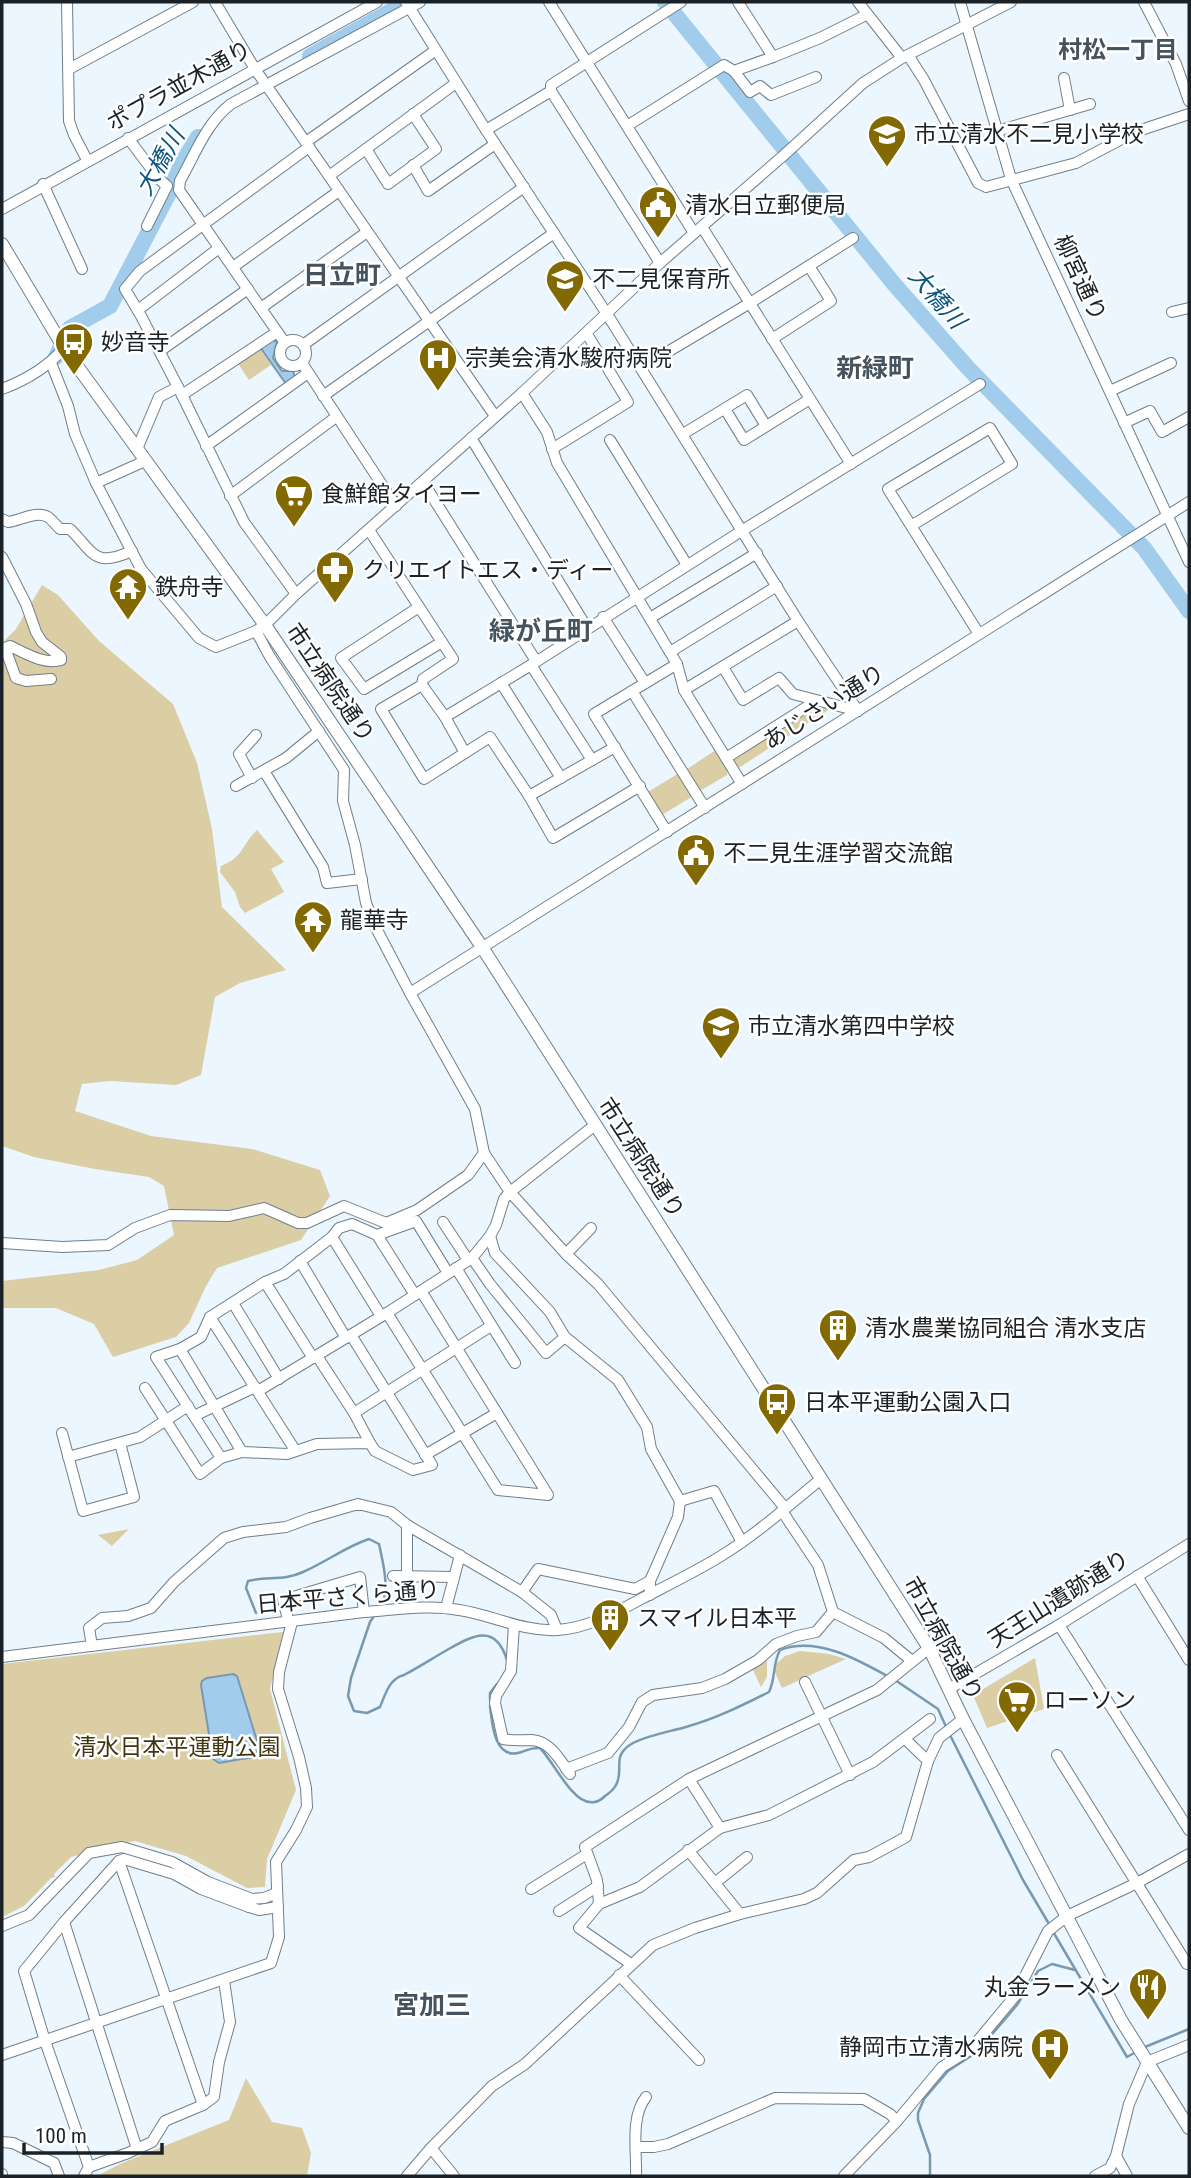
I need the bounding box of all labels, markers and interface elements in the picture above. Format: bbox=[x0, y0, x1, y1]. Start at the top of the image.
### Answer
street label: ポプラ並木通り bbox=[102, 35, 256, 137]
district label: 村松一丁目 bbox=[1058, 36, 1178, 64]
school or university icon: 市立清水不二見小学校 bbox=[866, 113, 908, 168]
water label: 大橋川 bbox=[130, 121, 192, 200]
place label: 市立清水不二見小学校 bbox=[914, 121, 1144, 148]
public building icon: 清水日立郵便局 bbox=[637, 184, 679, 239]
place label: 清水日立郵便局 bbox=[685, 192, 846, 219]
street label: 柳宮通り bbox=[1048, 231, 1112, 325]
school or university icon: 不二見保育所 bbox=[544, 258, 586, 313]
district label: 日立町 bbox=[303, 260, 381, 290]
water label: 大橋川 bbox=[903, 262, 973, 337]
place label: 不二見保育所 bbox=[592, 266, 730, 293]
bus stop icon: 妙音寺 bbox=[53, 321, 95, 376]
place label: 妙音寺 bbox=[101, 329, 170, 356]
hospital icon: 宗美会清水駿府病院 bbox=[417, 337, 459, 392]
place label: 宗美会清水駿府病院 bbox=[465, 345, 672, 372]
district label: 新緑町 bbox=[836, 353, 914, 383]
supermarket icon: 食鮮館タイヨー bbox=[273, 473, 315, 528]
place label: 食鮮館タイヨー bbox=[321, 481, 482, 508]
pharmacy icon: クリエイトエス・ディー bbox=[314, 549, 356, 604]
place label: クリエイトエス・ディー bbox=[362, 557, 613, 584]
temple icon: 鉄舟寺 bbox=[107, 566, 149, 621]
place label: 鉄舟寺 bbox=[155, 574, 224, 601]
district label: 緑が丘町 bbox=[489, 616, 593, 646]
street label: 市立病院通り bbox=[280, 618, 380, 748]
street label: あじさい通り bbox=[758, 659, 890, 755]
public building icon: 不二見生涯学習交流館 bbox=[675, 832, 717, 887]
place label: 不二見生涯学習交流館 bbox=[723, 840, 953, 867]
temple icon: 龍華寺 bbox=[292, 899, 334, 954]
place label: 龍華寺 bbox=[340, 907, 409, 934]
school or university icon: 市立清水第四中学校 bbox=[700, 1005, 742, 1060]
place label: 市立清水第四中学校 bbox=[748, 1013, 955, 1040]
street label: 市立病院通り bbox=[592, 1093, 690, 1223]
building icon: 清水農業協同組合 清水支店 bbox=[817, 1307, 859, 1362]
place label: 清水農業協同組合 清水支店 bbox=[865, 1315, 1146, 1342]
bus stop icon: 日本平運動公園入口 bbox=[756, 1381, 798, 1436]
place label: 日本平運動公園入口 bbox=[804, 1389, 1011, 1416]
street label: 天王山遺跡通り bbox=[984, 1545, 1134, 1653]
street label: 市立病院通り bbox=[898, 1572, 988, 1706]
street label: 日本平さくら通り bbox=[255, 1576, 441, 1618]
building icon: スマイル日本平 bbox=[589, 1597, 631, 1652]
place label: スマイル日本平 bbox=[637, 1605, 797, 1632]
supermarket icon: ローソン bbox=[996, 1679, 1038, 1734]
place label: ローソン bbox=[1044, 1687, 1136, 1714]
park label: 清水日本平運動公園 bbox=[74, 1734, 281, 1761]
restaurant icon: 丸金ラーメン bbox=[1127, 1966, 1169, 2021]
place label: 丸金ラーメン bbox=[984, 1974, 1121, 2001]
district label: 宮加三 bbox=[393, 1990, 471, 2020]
hospital icon: 静岡市立清水病院 bbox=[1029, 2026, 1071, 2081]
place label: 静岡市立清水病院 bbox=[839, 2034, 1023, 2061]
scale bar bbox=[24, 2112, 163, 2156]
text: 100 m bbox=[35, 2124, 87, 2148]

